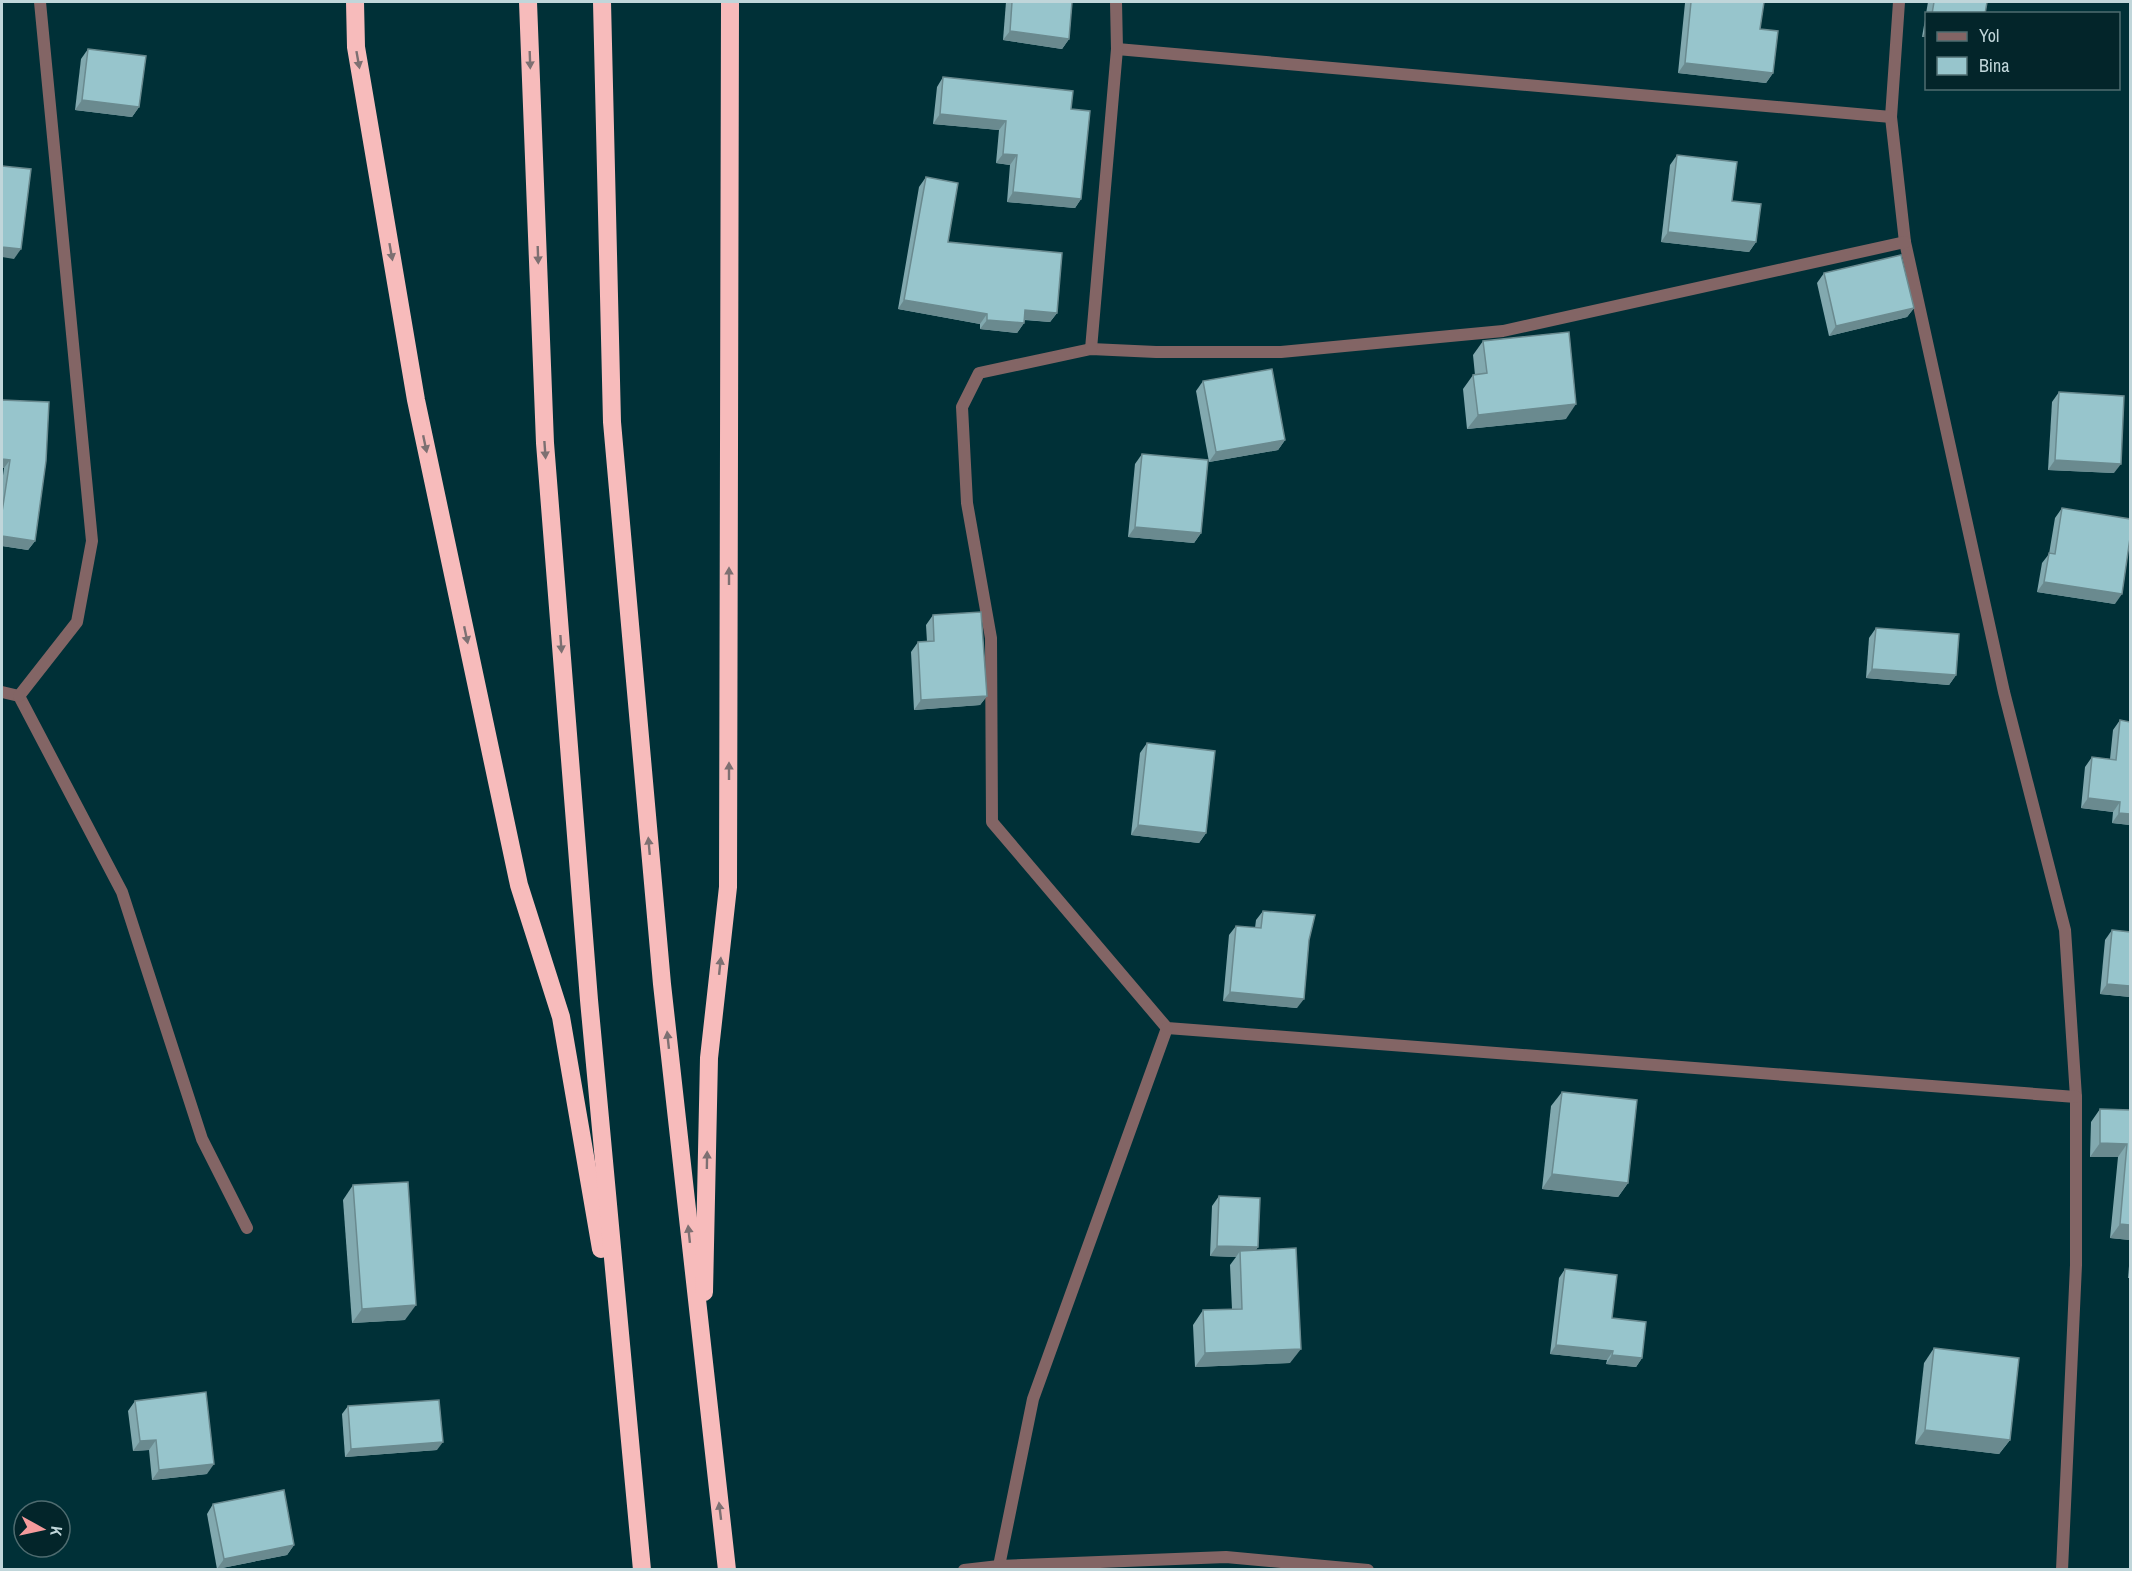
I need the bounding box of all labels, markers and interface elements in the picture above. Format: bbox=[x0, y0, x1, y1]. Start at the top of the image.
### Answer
legend bbox=[1925, 12, 2120, 90]
text: Yol bbox=[1979, 23, 1999, 48]
one-way arrow bbox=[354, 50, 363, 69]
one-way arrow bbox=[525, 50, 535, 69]
text: Bina bbox=[1979, 53, 2009, 78]
one-way arrow bbox=[387, 243, 396, 262]
one-way arrow bbox=[533, 245, 542, 264]
one-way arrow bbox=[421, 435, 430, 454]
one-way arrow bbox=[541, 440, 550, 459]
one-way arrow bbox=[724, 567, 734, 586]
one-way arrow bbox=[462, 625, 471, 644]
one-way arrow bbox=[556, 635, 565, 654]
one-way arrow bbox=[724, 762, 734, 781]
one-way arrow bbox=[644, 837, 654, 856]
one-way arrow bbox=[715, 956, 724, 975]
one-way arrow bbox=[663, 1031, 672, 1050]
one-way arrow bbox=[702, 1151, 712, 1170]
one-way arrow bbox=[684, 1225, 693, 1244]
north arrow bbox=[12, 1499, 72, 1559]
one-way arrow bbox=[715, 1502, 725, 1521]
text: K bbox=[45, 1525, 68, 1538]

